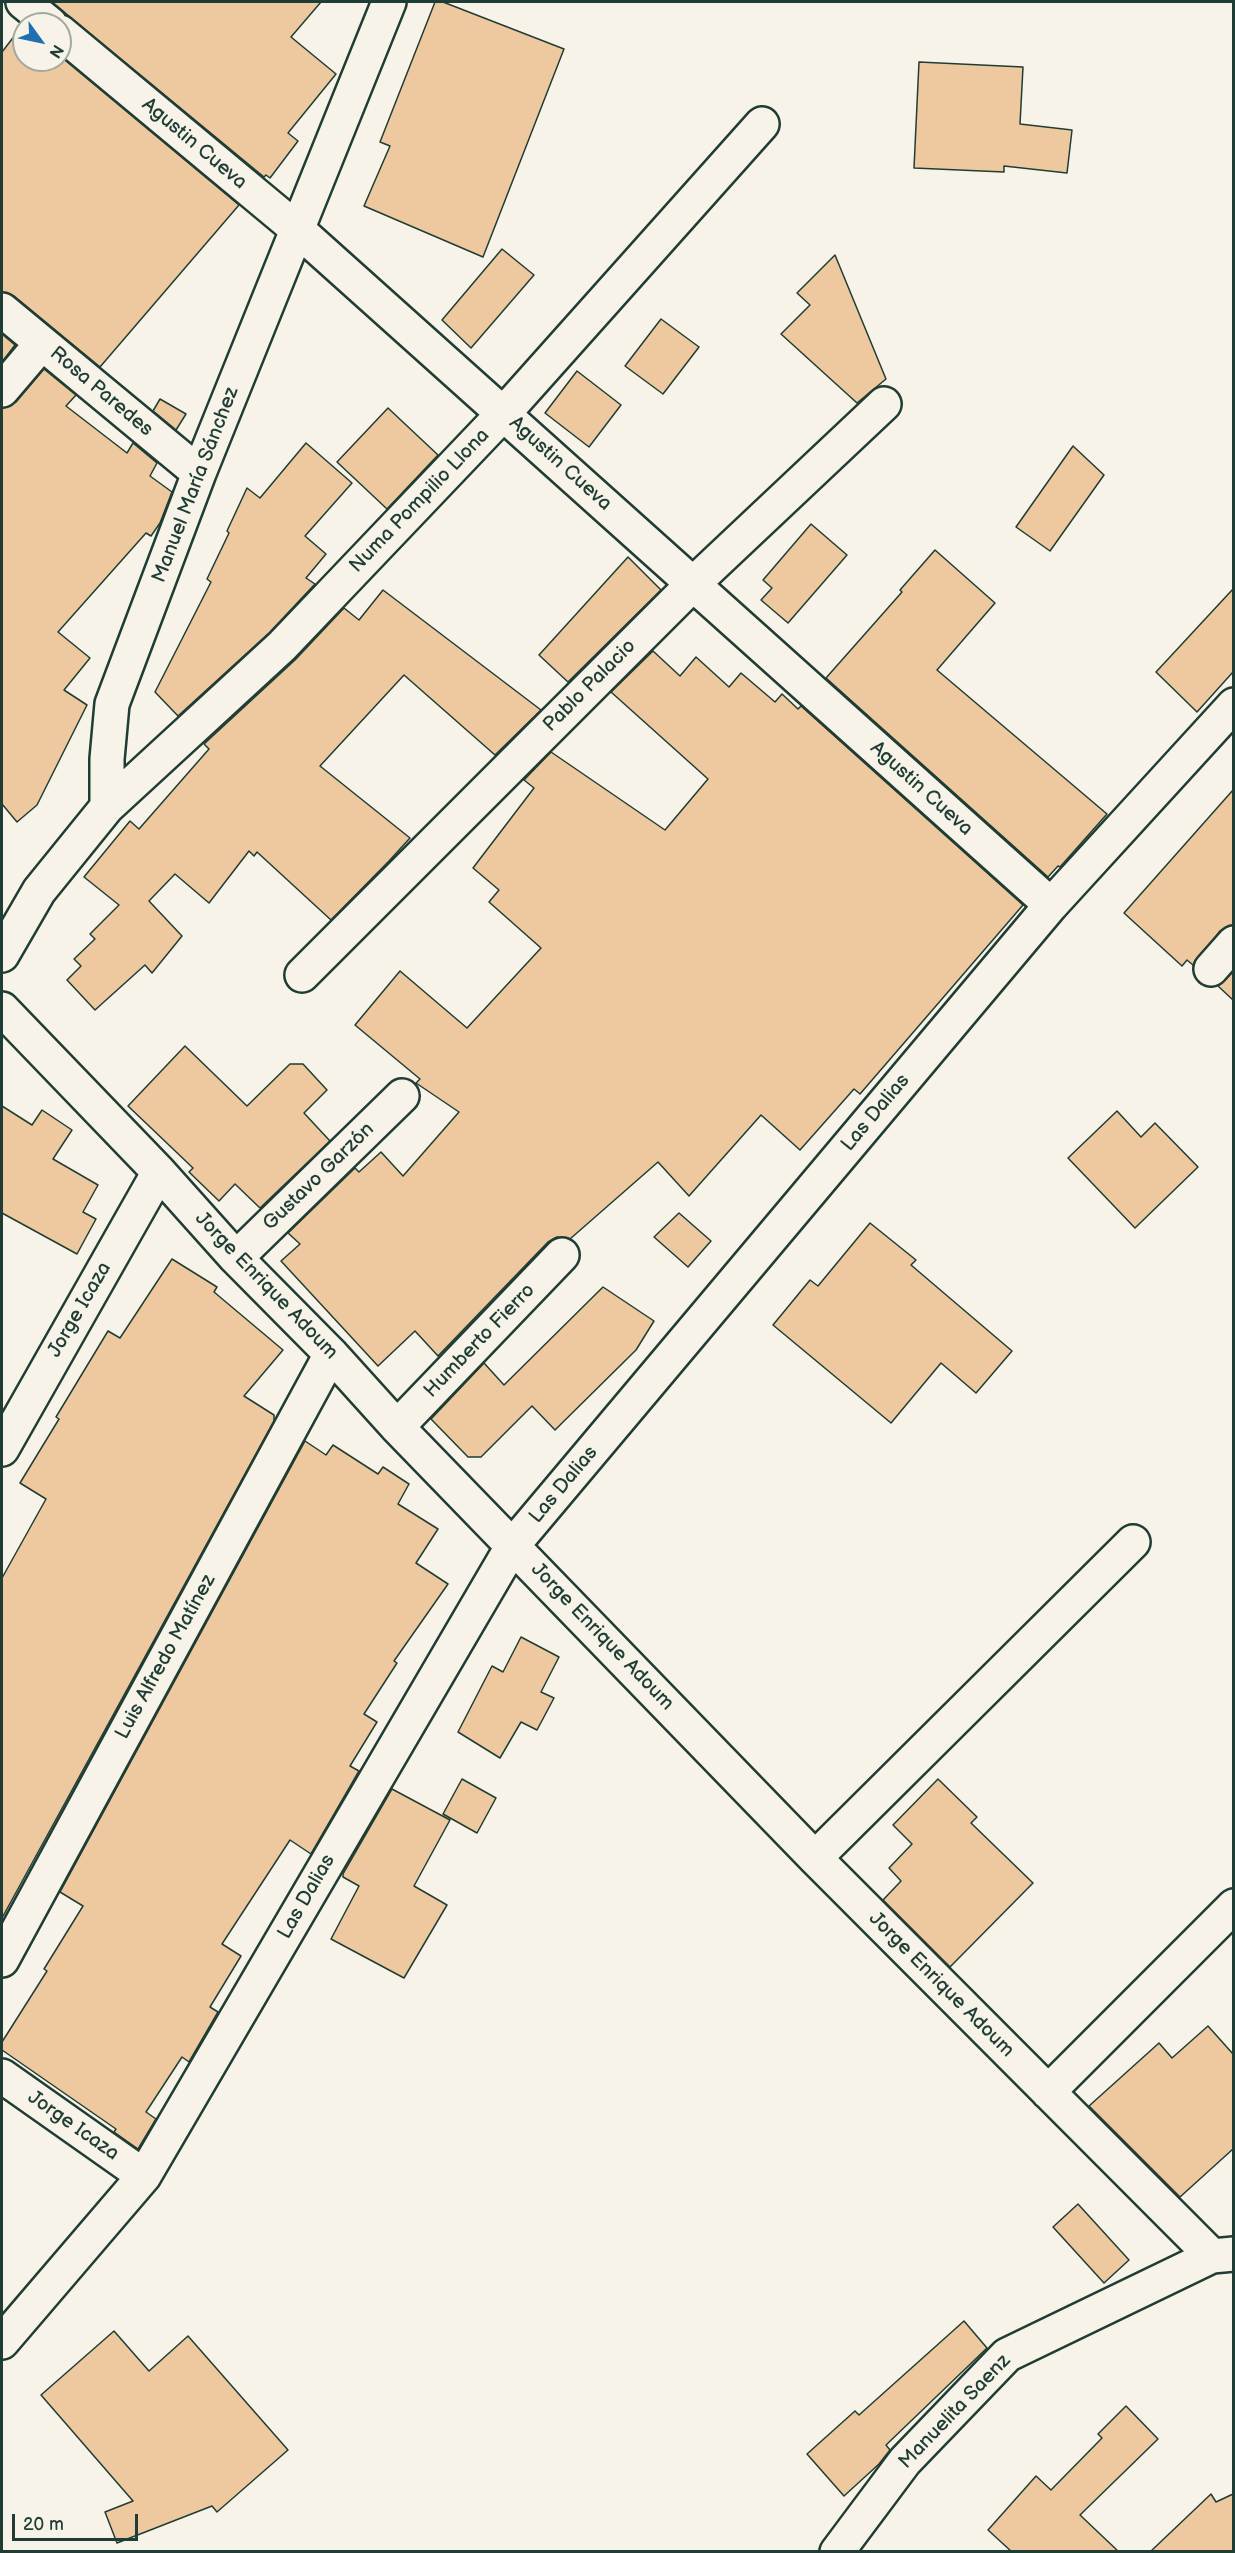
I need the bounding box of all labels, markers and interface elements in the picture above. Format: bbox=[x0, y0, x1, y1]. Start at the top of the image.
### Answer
north arrow bbox=[12, 12, 72, 72]
text: N bbox=[45, 41, 67, 61]
street label: Agustin Cueva bbox=[137, 93, 251, 195]
street label: Rosa Paredes bbox=[45, 342, 157, 442]
street label: Manuel María Sánchez bbox=[148, 384, 244, 586]
street label: Agustin Cueva bbox=[504, 412, 616, 516]
street label: Numa Pompilio Llona bbox=[345, 424, 495, 578]
street label: Pablo Palacio bbox=[539, 635, 641, 737]
street label: Agustin Cueva bbox=[865, 737, 977, 841]
street label: Las Dalias bbox=[837, 1069, 915, 1157]
street label: Gustavo Garzón bbox=[259, 1118, 379, 1236]
street label: Jorge Enrique Adoum bbox=[189, 1207, 343, 1365]
street label: Jorge Icaza bbox=[43, 1258, 117, 1362]
street label: Humberto Fierro bbox=[420, 1279, 540, 1403]
street label: Las Dalias bbox=[525, 1441, 603, 1529]
street label: Jorge Enrique Adoum bbox=[525, 1558, 679, 1716]
street label: Luis Alfredo Matínez bbox=[111, 1570, 221, 1744]
street label: Las Dalias bbox=[273, 1851, 341, 1943]
street label: Jorge Enrique Adoum bbox=[863, 1907, 1019, 2063]
street label: Jorge Icaza bbox=[23, 2086, 123, 2166]
street label: Manuelita Saenz bbox=[894, 2350, 1016, 2474]
scale bar bbox=[15, 2502, 141, 2540]
text: 20 m bbox=[23, 2514, 64, 2535]

